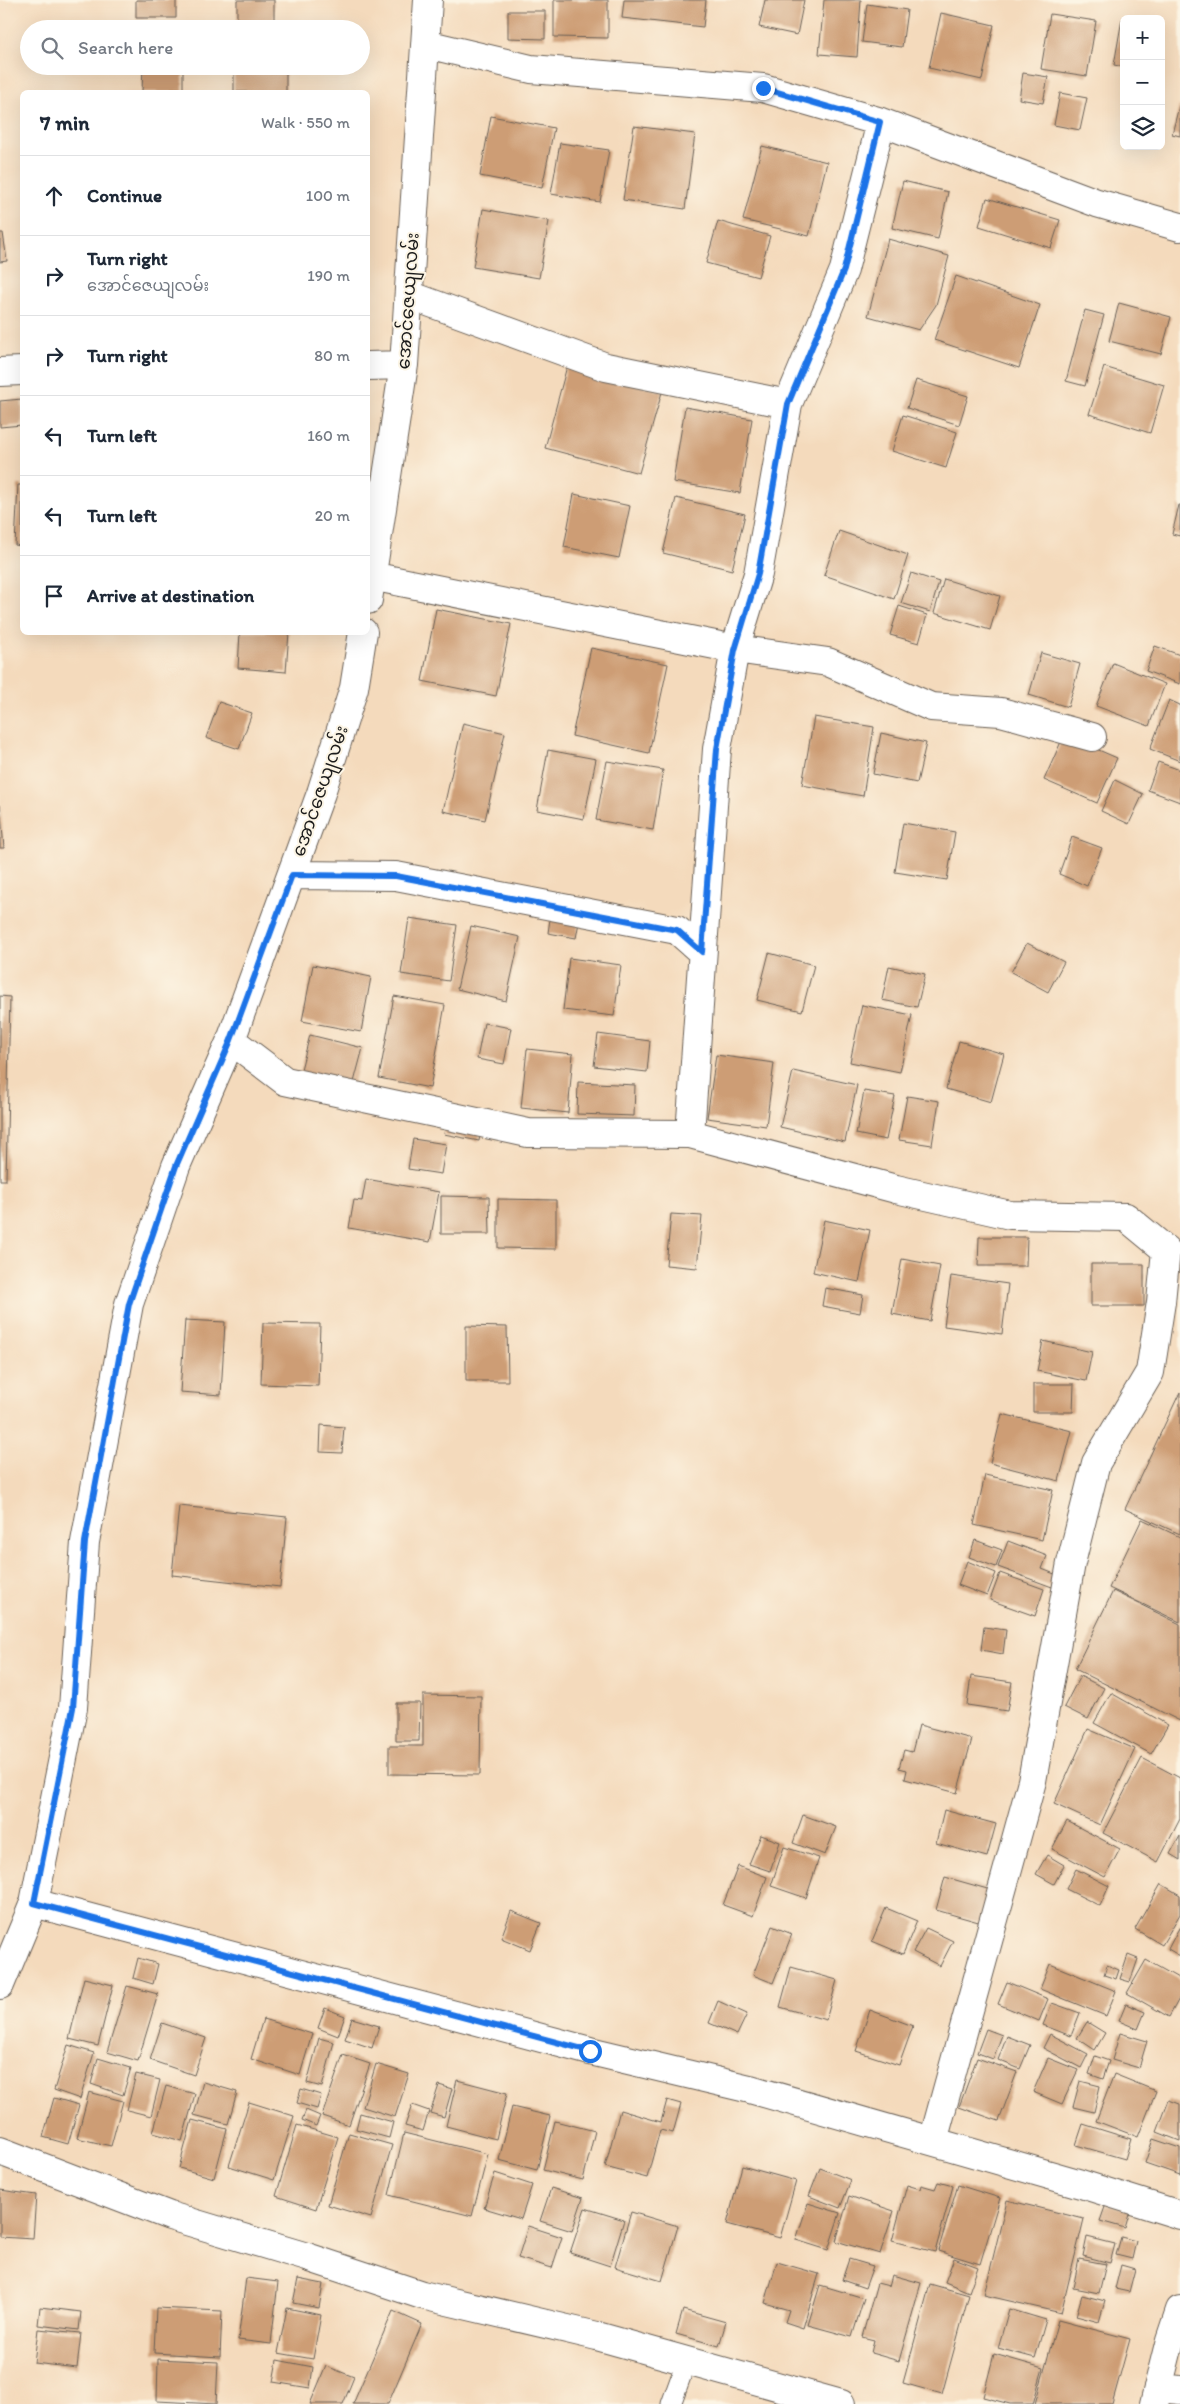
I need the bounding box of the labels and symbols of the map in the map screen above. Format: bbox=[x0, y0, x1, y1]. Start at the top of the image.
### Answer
route end bbox=[752, 77, 775, 100]
street label: အောင်ဇေယျလမ်း bbox=[390, 232, 428, 370]
street label: အောင်ဇေယျလမ်း bbox=[285, 722, 357, 861]
route start bbox=[579, 2040, 602, 2063]

